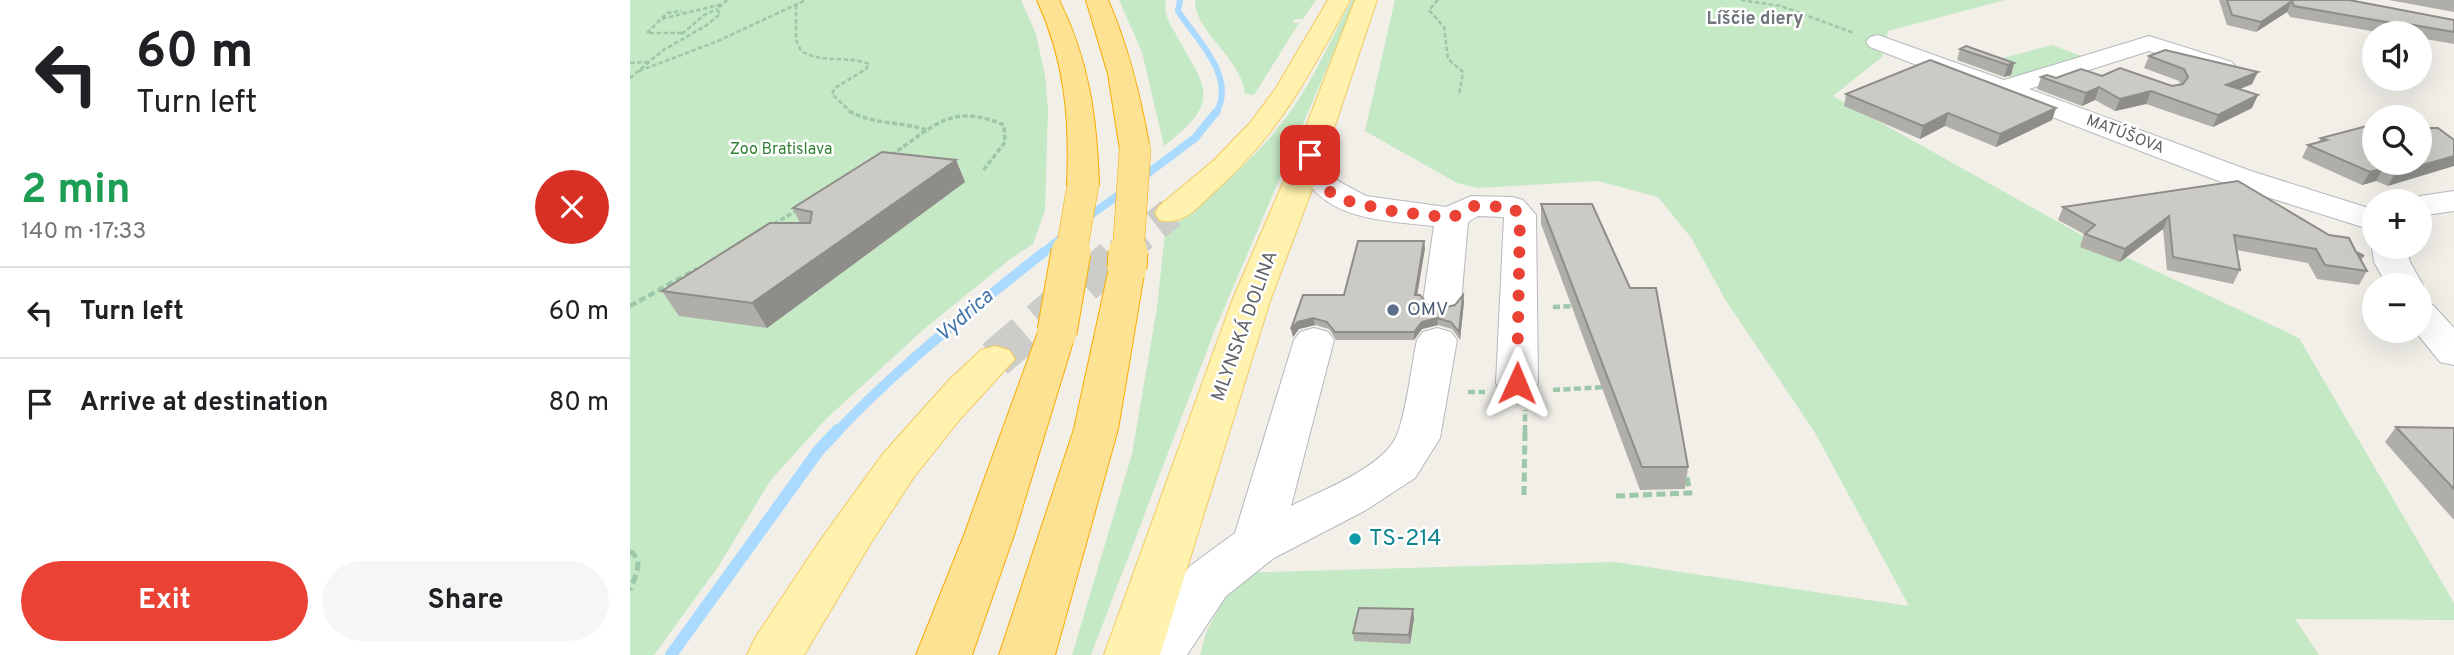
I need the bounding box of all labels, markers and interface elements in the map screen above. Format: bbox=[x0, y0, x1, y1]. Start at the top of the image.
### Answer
district label: Líščie diery bbox=[1707, 8, 1803, 31]
map controls bbox=[2362, 21, 2432, 343]
button: sound bbox=[2362, 21, 2432, 91]
text: 60 m bbox=[136, 23, 254, 85]
icon: left bbox=[21, 28, 112, 119]
text: Turn left bbox=[136, 84, 257, 124]
button: search bbox=[2362, 105, 2432, 175]
street label: MATÚŠOVA bbox=[2083, 109, 2168, 159]
pin bbox=[1280, 125, 1340, 185]
icon: arrive bbox=[1291, 136, 1329, 174]
park label: Zoo Bratislava bbox=[730, 140, 832, 160]
text: 2 min bbox=[21, 165, 131, 218]
button: close bbox=[535, 170, 609, 244]
button: + bbox=[2362, 189, 2432, 259]
text: 140 m · 17:33 bbox=[21, 218, 146, 247]
street label: MLYNSKÁ DOLINA bbox=[1206, 247, 1283, 405]
button: − bbox=[2362, 273, 2432, 343]
water label: Vydrica bbox=[930, 283, 1000, 348]
icon: left bbox=[21, 294, 59, 332]
text: Turn left bbox=[80, 296, 184, 329]
text: 60 m bbox=[549, 296, 609, 329]
place label: OMV bbox=[1407, 298, 1448, 322]
marker: OMV bbox=[1385, 302, 1401, 318]
position arrow bbox=[1480, 346, 1554, 420]
icon: arrive bbox=[21, 385, 59, 423]
text: Arrive at destination bbox=[80, 387, 328, 420]
text: 80 m bbox=[549, 387, 609, 420]
place label: TS-214 bbox=[1369, 525, 1442, 554]
marker: TS-214 bbox=[1347, 531, 1363, 547]
button: Exit bbox=[21, 561, 308, 641]
button: Share bbox=[322, 561, 609, 641]

